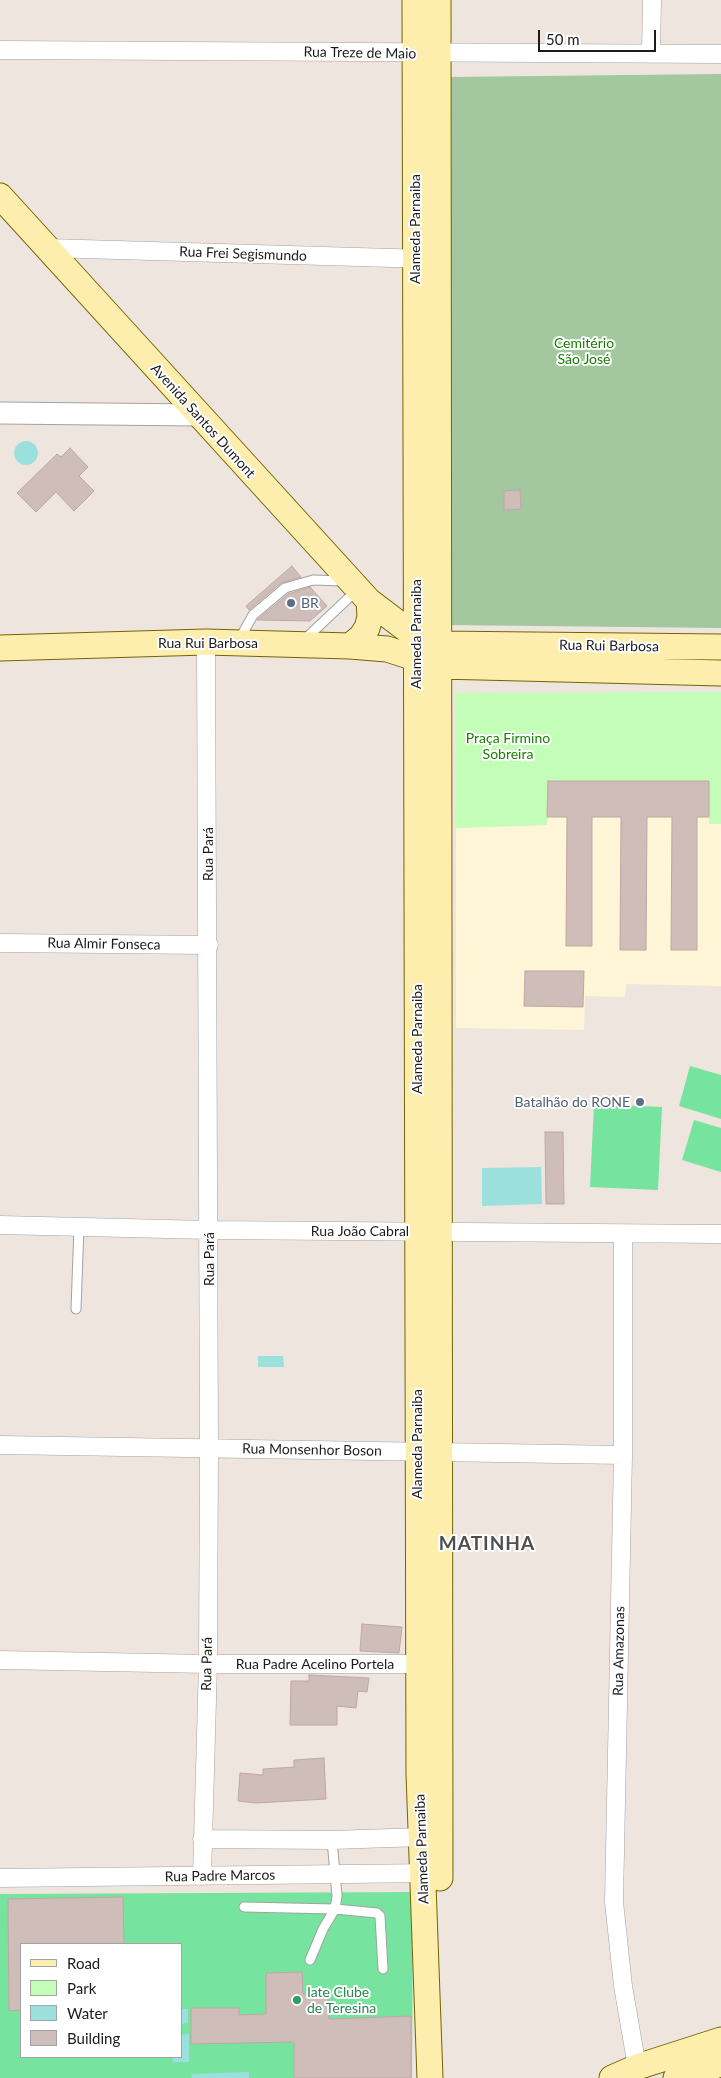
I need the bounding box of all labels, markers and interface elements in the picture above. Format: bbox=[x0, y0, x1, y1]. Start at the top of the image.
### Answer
scale bar bbox=[541, 20, 658, 52]
text: 50 m bbox=[546, 30, 580, 48]
street label: Rua Treze de Maio bbox=[303, 44, 417, 62]
street label: Alameda Parnaiba bbox=[407, 174, 423, 284]
street label: Rua Frei Segismundo bbox=[179, 243, 307, 265]
park label: Cemitério São José bbox=[554, 335, 614, 368]
street label: Avenida Santos Dumont bbox=[147, 360, 259, 482]
street label: Alameda Parnaiba bbox=[408, 579, 424, 689]
place label: BR bbox=[301, 595, 319, 611]
marker: BR bbox=[285, 597, 297, 609]
street label: Rua Rui Barbosa bbox=[158, 635, 258, 651]
street label: Rua Rui Barbosa bbox=[559, 637, 659, 655]
park label: Praça Firmino Sobreira bbox=[466, 730, 550, 762]
street label: Rua Pará bbox=[200, 827, 216, 881]
street label: Rua Almir Fonseca bbox=[47, 935, 161, 953]
street label: Alameda Parnaiba bbox=[409, 984, 425, 1094]
place label: Batalhão do RONE bbox=[515, 1094, 630, 1110]
marker: Batalhão do RONE bbox=[634, 1096, 646, 1108]
street label: Rua João Cabral bbox=[311, 1223, 409, 1239]
street label: Rua Pará bbox=[201, 1232, 217, 1286]
street label: Alameda Parnaiba bbox=[409, 1389, 425, 1499]
street label: Rua Monsenhor Boson bbox=[242, 1440, 382, 1460]
district label: MATINHA bbox=[438, 1533, 536, 1555]
street label: Rua Amazonas bbox=[610, 1606, 628, 1696]
street label: Rua Pará bbox=[198, 1637, 216, 1691]
street label: Rua Padre Acelino Portela bbox=[236, 1656, 394, 1672]
street label: Alameda Parnaiba bbox=[412, 1794, 432, 1904]
street label: Rua Padre Marcos bbox=[165, 1867, 275, 1885]
legend bbox=[20, 1943, 182, 2058]
text: Road bbox=[67, 1954, 100, 1972]
text: Park bbox=[67, 1979, 96, 1997]
place label: Iate Clube de Teresina bbox=[307, 1984, 376, 2016]
marker: Iate Clube de Teresina bbox=[291, 1994, 303, 2006]
text: Water bbox=[67, 2004, 108, 2022]
text: Building bbox=[67, 2029, 120, 2047]

